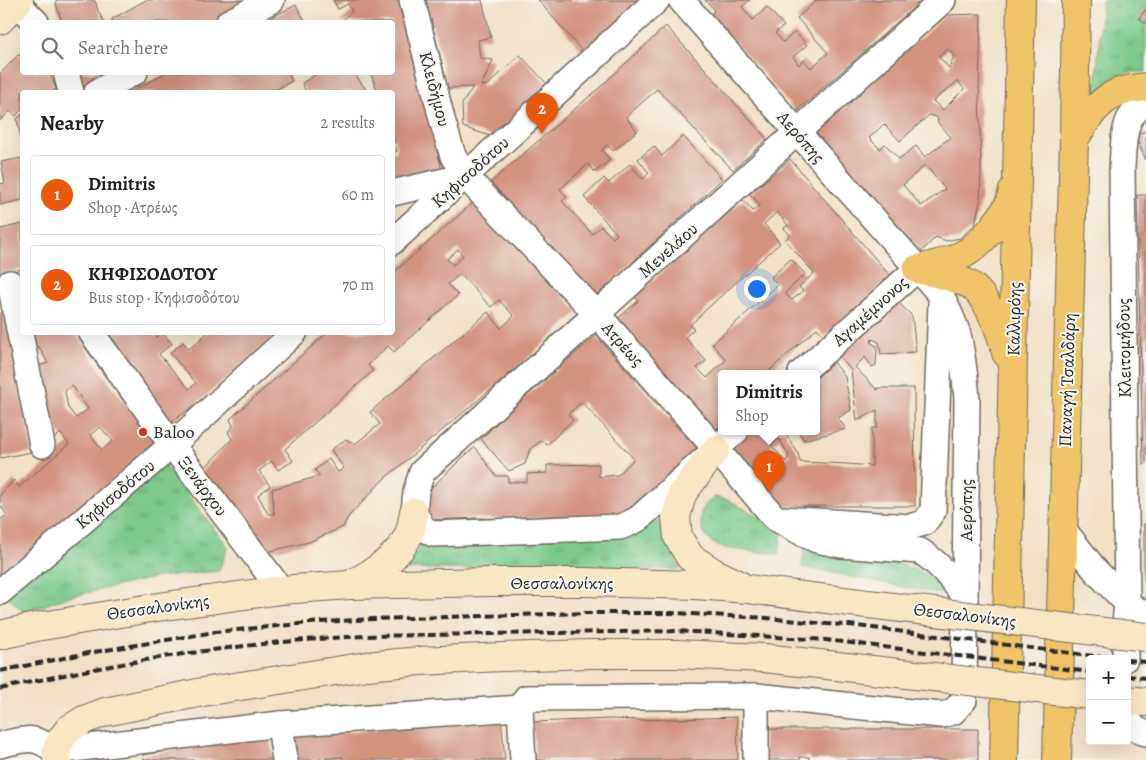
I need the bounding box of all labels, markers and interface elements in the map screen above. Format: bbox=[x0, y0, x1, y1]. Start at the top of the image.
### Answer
search box bbox=[20, 20, 395, 75]
icon: search bbox=[38, 34, 66, 62]
text: Search here bbox=[78, 35, 168, 61]
street label: Κλειδήμου bbox=[413, 49, 457, 129]
pin: 2 bbox=[526, 93, 558, 134]
street label: Αερόπης bbox=[771, 105, 830, 168]
text: Nearby bbox=[40, 109, 103, 137]
text: 2 results bbox=[320, 112, 375, 134]
street label: Κηφισοδότου bbox=[426, 131, 514, 213]
text: Dimitris bbox=[88, 171, 156, 197]
text: 1 bbox=[54, 184, 60, 206]
text: 60 m bbox=[342, 184, 374, 206]
text: Shop · Ατρέως bbox=[88, 197, 178, 219]
street label: Μενελάου bbox=[633, 217, 703, 283]
text: ΚΗΦΙΣΟΔΟΤΟΥ bbox=[88, 261, 217, 287]
street label: Αγαμέμνονος bbox=[826, 271, 913, 352]
text: 2 bbox=[53, 274, 61, 296]
text: 70 m bbox=[342, 274, 374, 296]
your location bbox=[744, 276, 770, 302]
street label: Καλλιρόης bbox=[1001, 282, 1027, 356]
text: Bus stop · Κηφισοδότου bbox=[88, 287, 240, 309]
street label: Κλειτομήδους bbox=[1111, 298, 1137, 398]
street label: Παναγή Τσαλδάρη bbox=[1053, 313, 1081, 447]
street label: Ατρέως bbox=[596, 316, 650, 372]
popup bbox=[718, 370, 820, 435]
text: Dimitris bbox=[735, 379, 803, 405]
text: Shop bbox=[735, 405, 769, 427]
place label: Baloo bbox=[153, 420, 194, 444]
marker: Baloo bbox=[137, 426, 149, 438]
street label: Ξενάρχου bbox=[173, 451, 233, 521]
pin: 1 bbox=[753, 451, 785, 492]
street label: Κηφισοδότου bbox=[70, 454, 160, 534]
street label: Αερόπης bbox=[954, 479, 978, 542]
street label: Θεσσαλονίκης bbox=[510, 571, 614, 595]
street label: Θεσσαλονίκης bbox=[105, 588, 211, 626]
street label: Θεσσαλονίκης bbox=[912, 597, 1018, 633]
map controls bbox=[1086, 655, 1131, 745]
button: + bbox=[1086, 655, 1131, 700]
button: − bbox=[1086, 700, 1131, 745]

